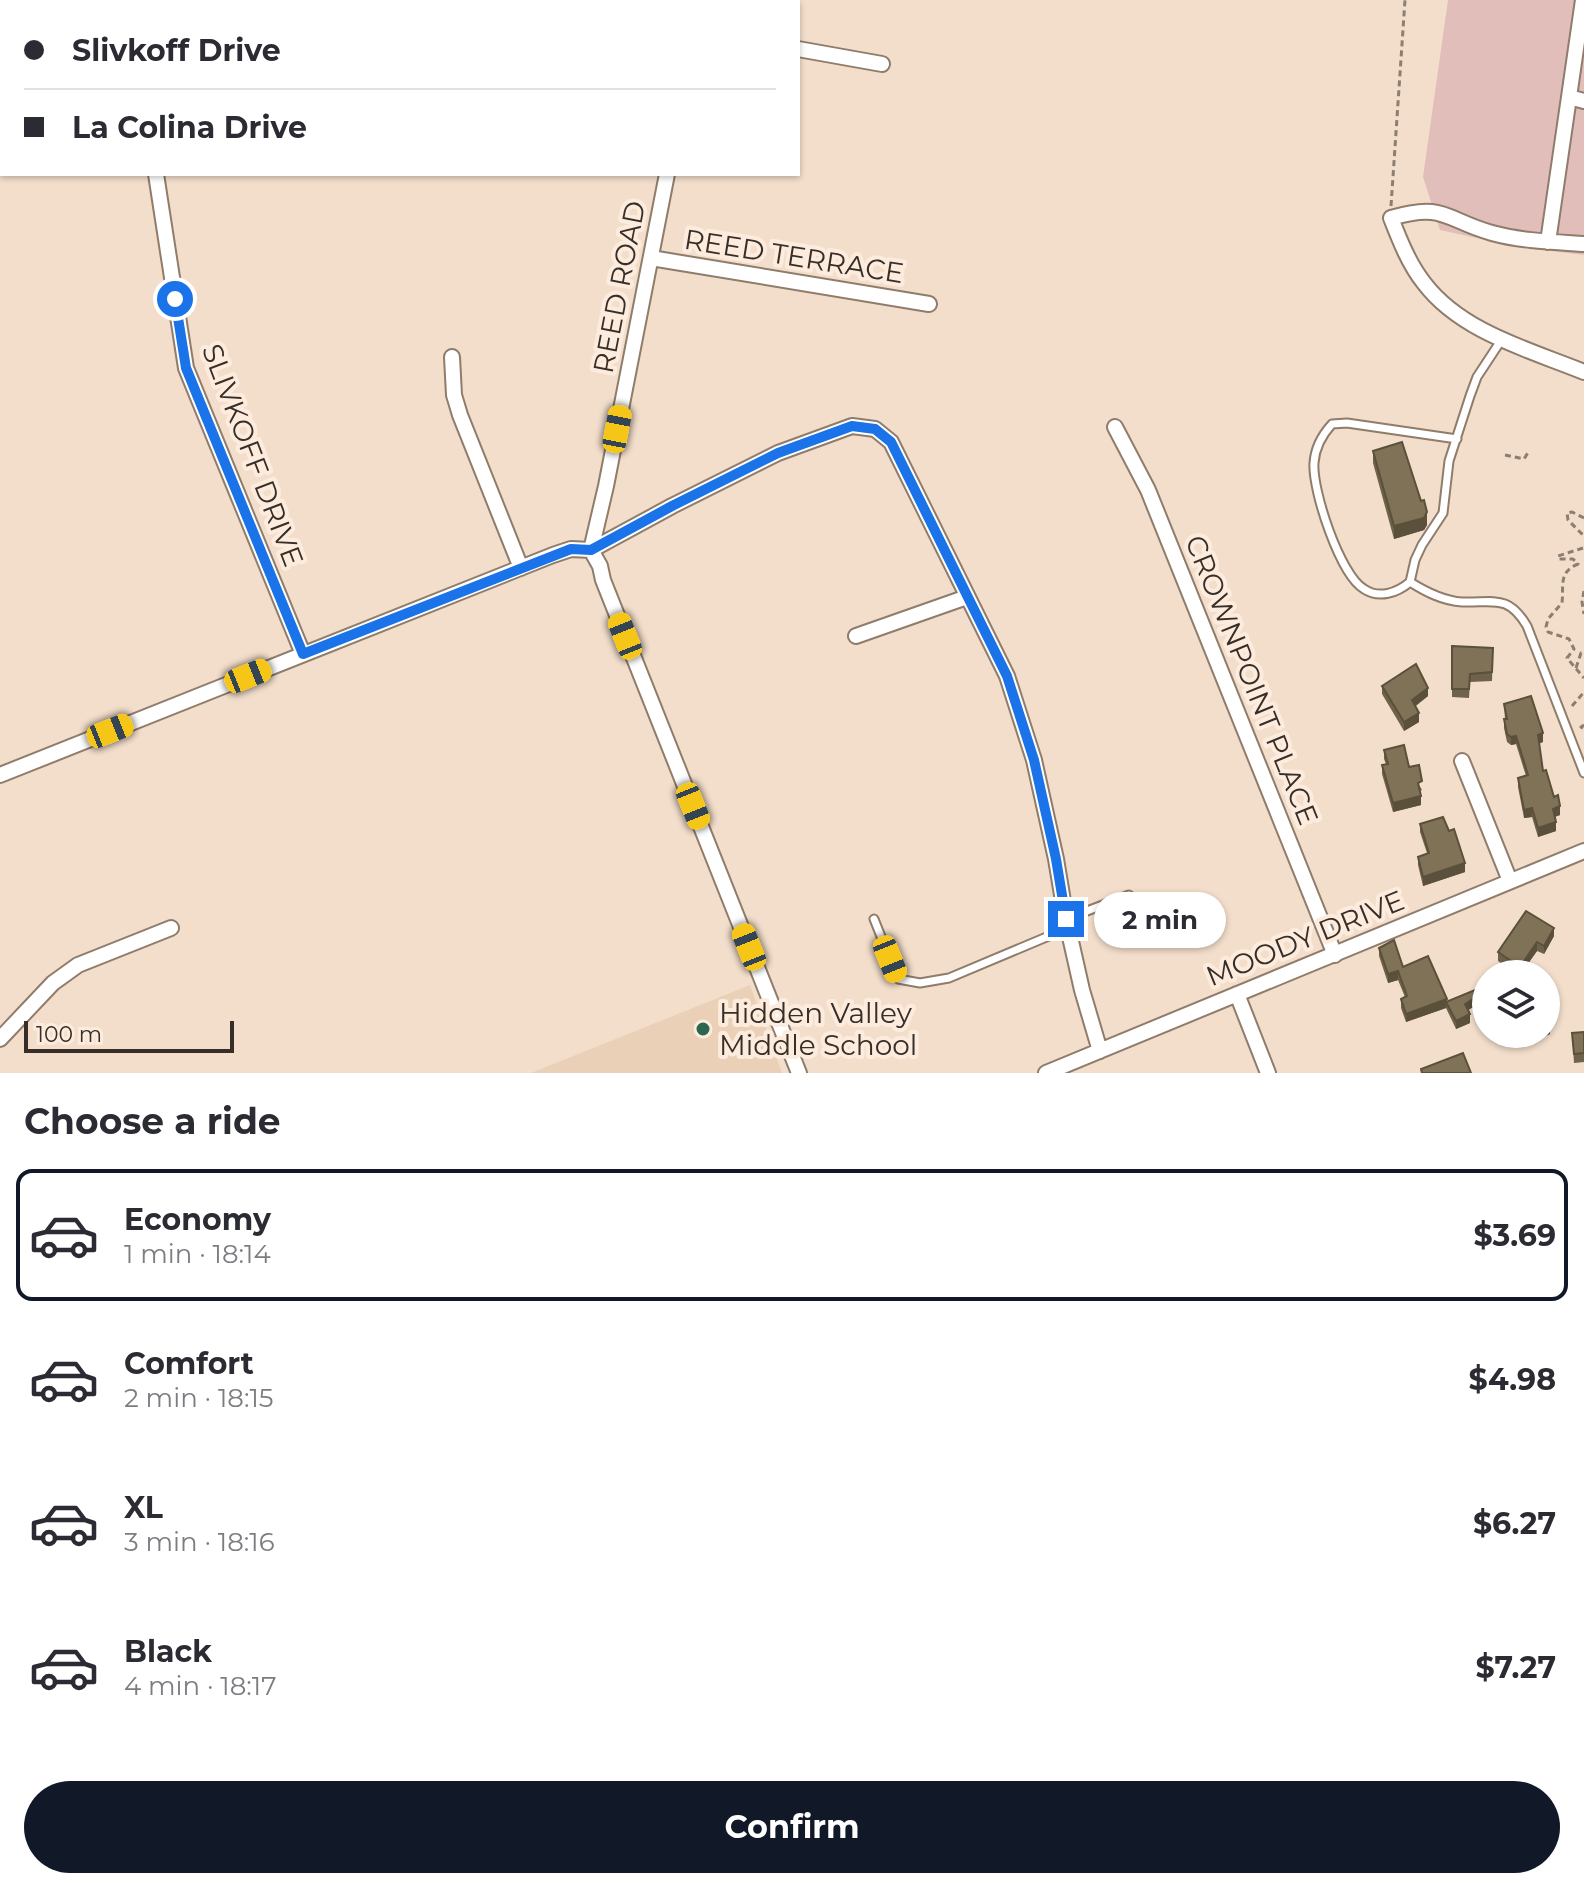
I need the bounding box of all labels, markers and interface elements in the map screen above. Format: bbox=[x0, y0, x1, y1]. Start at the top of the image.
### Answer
text: Slivkoff Drive bbox=[72, 32, 281, 69]
text: La Colina Drive bbox=[72, 109, 307, 146]
street label: REED ROAD bbox=[586, 198, 652, 376]
street label: REED TERRACE bbox=[682, 222, 906, 290]
route start bbox=[157, 281, 193, 317]
street label: SLIVKOFF DRIVE bbox=[195, 339, 311, 571]
car bbox=[601, 403, 633, 455]
street label: CROWNPOINT PLACE bbox=[1178, 530, 1326, 830]
car bbox=[605, 609, 645, 663]
car bbox=[221, 656, 275, 696]
car bbox=[83, 711, 137, 751]
car bbox=[673, 779, 713, 833]
street label: MOODY DRIVE bbox=[1201, 883, 1409, 993]
callout: 2 min bbox=[1094, 891, 1226, 947]
route end bbox=[1048, 901, 1084, 937]
text: 2 min bbox=[1122, 904, 1198, 936]
car bbox=[729, 920, 769, 974]
car bbox=[870, 932, 910, 986]
map controls bbox=[1472, 960, 1560, 1048]
button: layers bbox=[1472, 960, 1560, 1048]
place label: Hidden Valley Middle School bbox=[719, 996, 917, 1062]
scale bar bbox=[24, 1017, 234, 1053]
marker: Hidden Valley Middle School bbox=[694, 1020, 712, 1038]
text: 100 m bbox=[36, 1021, 102, 1048]
text: Choose a ride bbox=[24, 1099, 281, 1143]
icon: car bbox=[28, 1199, 100, 1271]
text: Economy bbox=[124, 1201, 271, 1238]
text: $3.69 bbox=[1474, 1217, 1556, 1254]
text: 1 min · 18:14 bbox=[124, 1238, 271, 1270]
icon: car bbox=[28, 1343, 100, 1415]
text: Comfort bbox=[124, 1345, 254, 1382]
text: $4.98 bbox=[1469, 1361, 1556, 1398]
text: 2 min · 18:15 bbox=[124, 1382, 274, 1414]
icon: car bbox=[28, 1487, 100, 1559]
text: XL bbox=[124, 1489, 163, 1526]
text: $6.27 bbox=[1473, 1505, 1556, 1542]
text: 3 min · 18:16 bbox=[124, 1526, 275, 1558]
icon: car bbox=[28, 1631, 100, 1703]
text: Black bbox=[124, 1633, 212, 1670]
text: $7.27 bbox=[1476, 1649, 1556, 1686]
text: 4 min · 18:17 bbox=[124, 1670, 277, 1702]
button: Confirm bbox=[24, 1781, 1560, 1873]

